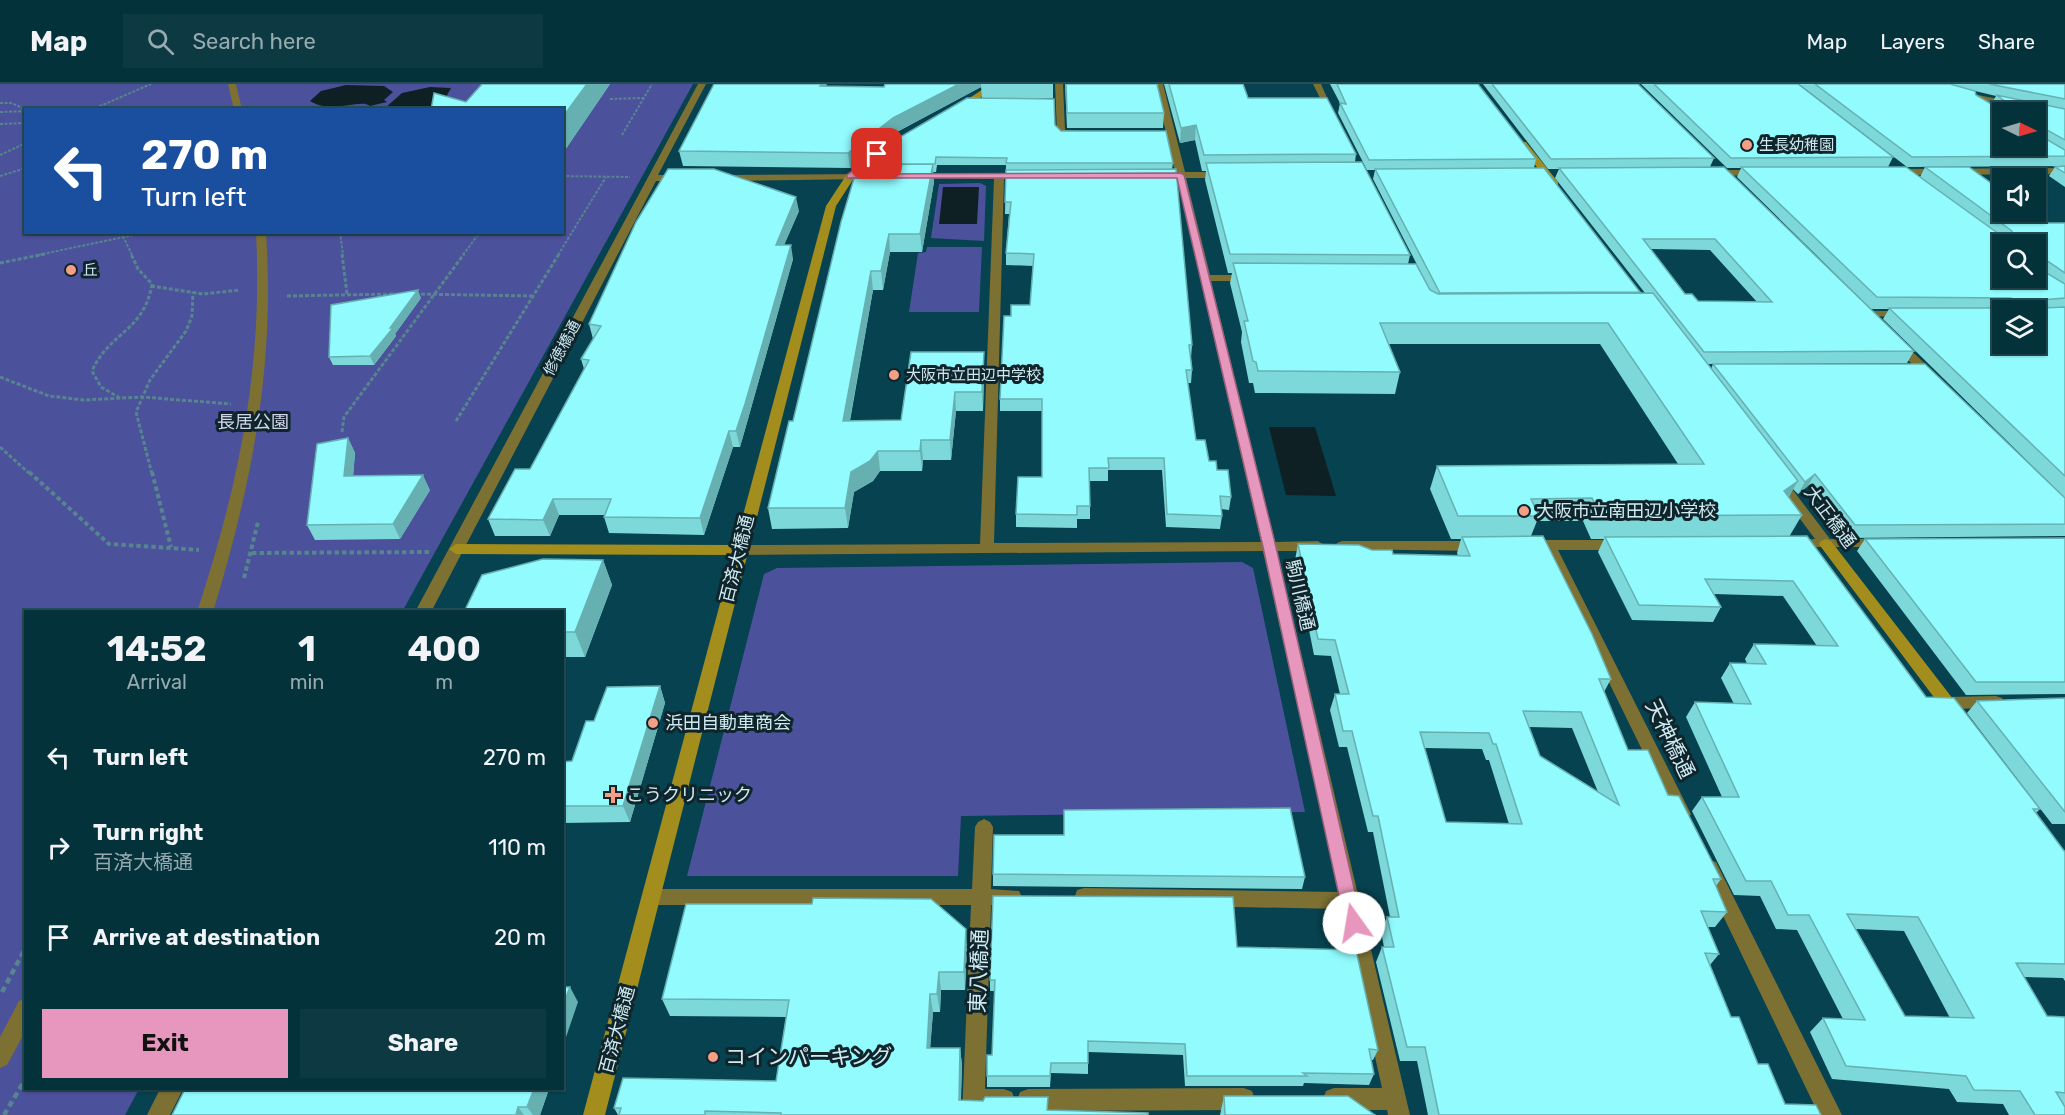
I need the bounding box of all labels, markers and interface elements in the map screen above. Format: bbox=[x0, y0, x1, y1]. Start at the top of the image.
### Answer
search box bbox=[123, 14, 543, 68]
text: Map bbox=[30, 25, 87, 58]
icon: search bbox=[144, 25, 177, 58]
text: Search here bbox=[192, 28, 316, 55]
text: Map bbox=[1806, 29, 1847, 54]
text: Layers bbox=[1880, 29, 1945, 54]
text: Share bbox=[1978, 29, 2035, 54]
north arrow bbox=[1992, 102, 2046, 156]
map controls bbox=[1992, 102, 2046, 354]
pin bbox=[851, 128, 902, 179]
text: 270 m bbox=[141, 130, 268, 180]
icon: left bbox=[42, 132, 120, 210]
place label: 生長幼稚園 bbox=[1759, 136, 1834, 154]
icon: arrive bbox=[860, 137, 893, 170]
marker: 生長幼稚園 bbox=[1740, 138, 1754, 152]
button: sound bbox=[1992, 168, 2046, 222]
text: Turn left bbox=[141, 181, 246, 213]
button: search bbox=[1992, 234, 2046, 288]
place label: 丘 bbox=[83, 261, 98, 279]
marker: 丘 bbox=[64, 263, 78, 277]
button: layers bbox=[1992, 300, 2046, 354]
street label: 修徳橋通 bbox=[540, 317, 584, 379]
place label: 大阪市立田辺中学校 bbox=[906, 366, 1041, 384]
marker: 大阪市立田辺中学校 bbox=[887, 368, 901, 382]
park label: 長居公園 bbox=[217, 411, 289, 433]
street label: 大正橋通 bbox=[1800, 482, 1860, 552]
place label: 大阪市立南田辺小学校 bbox=[1536, 500, 1716, 522]
marker: 大阪市立南田辺小学校 bbox=[1517, 504, 1531, 518]
street label: 百済大橋通 bbox=[715, 513, 759, 605]
street label: 駒川橋通 bbox=[1281, 557, 1319, 633]
text: 14:52 bbox=[107, 627, 207, 670]
text: 1 bbox=[298, 627, 316, 670]
text: 400 bbox=[407, 627, 481, 670]
text: Arrival bbox=[127, 670, 187, 694]
text: min bbox=[290, 670, 324, 694]
text: m bbox=[435, 670, 453, 694]
street label: 天神橋通 bbox=[1641, 696, 1700, 782]
place label: 浜田自動車商会 bbox=[665, 712, 791, 734]
marker: 浜田自動車商会 bbox=[646, 716, 660, 730]
icon: left bbox=[42, 741, 75, 774]
text: Turn left bbox=[93, 744, 188, 771]
text: 270 m bbox=[483, 744, 546, 771]
place label: こうクリニック bbox=[626, 784, 752, 806]
marker: こうクリニック bbox=[604, 786, 622, 804]
text: Turn right bbox=[93, 819, 203, 846]
icon: right bbox=[42, 831, 75, 864]
text: 110 m bbox=[488, 834, 546, 861]
text: 百済大橋通 bbox=[93, 850, 193, 874]
position arrow bbox=[1322, 891, 1386, 955]
icon: arrive bbox=[42, 921, 75, 954]
text: Arrive at destination bbox=[93, 924, 320, 951]
text: 20 m bbox=[494, 924, 546, 951]
street label: 東八橋通 bbox=[965, 929, 992, 1013]
street label: 百済大橋通 bbox=[595, 984, 639, 1076]
button: Exit bbox=[42, 1009, 288, 1078]
button: Share bbox=[300, 1009, 546, 1078]
place label: コインパーキング bbox=[725, 1044, 892, 1069]
marker: コインパーキング bbox=[706, 1050, 720, 1064]

